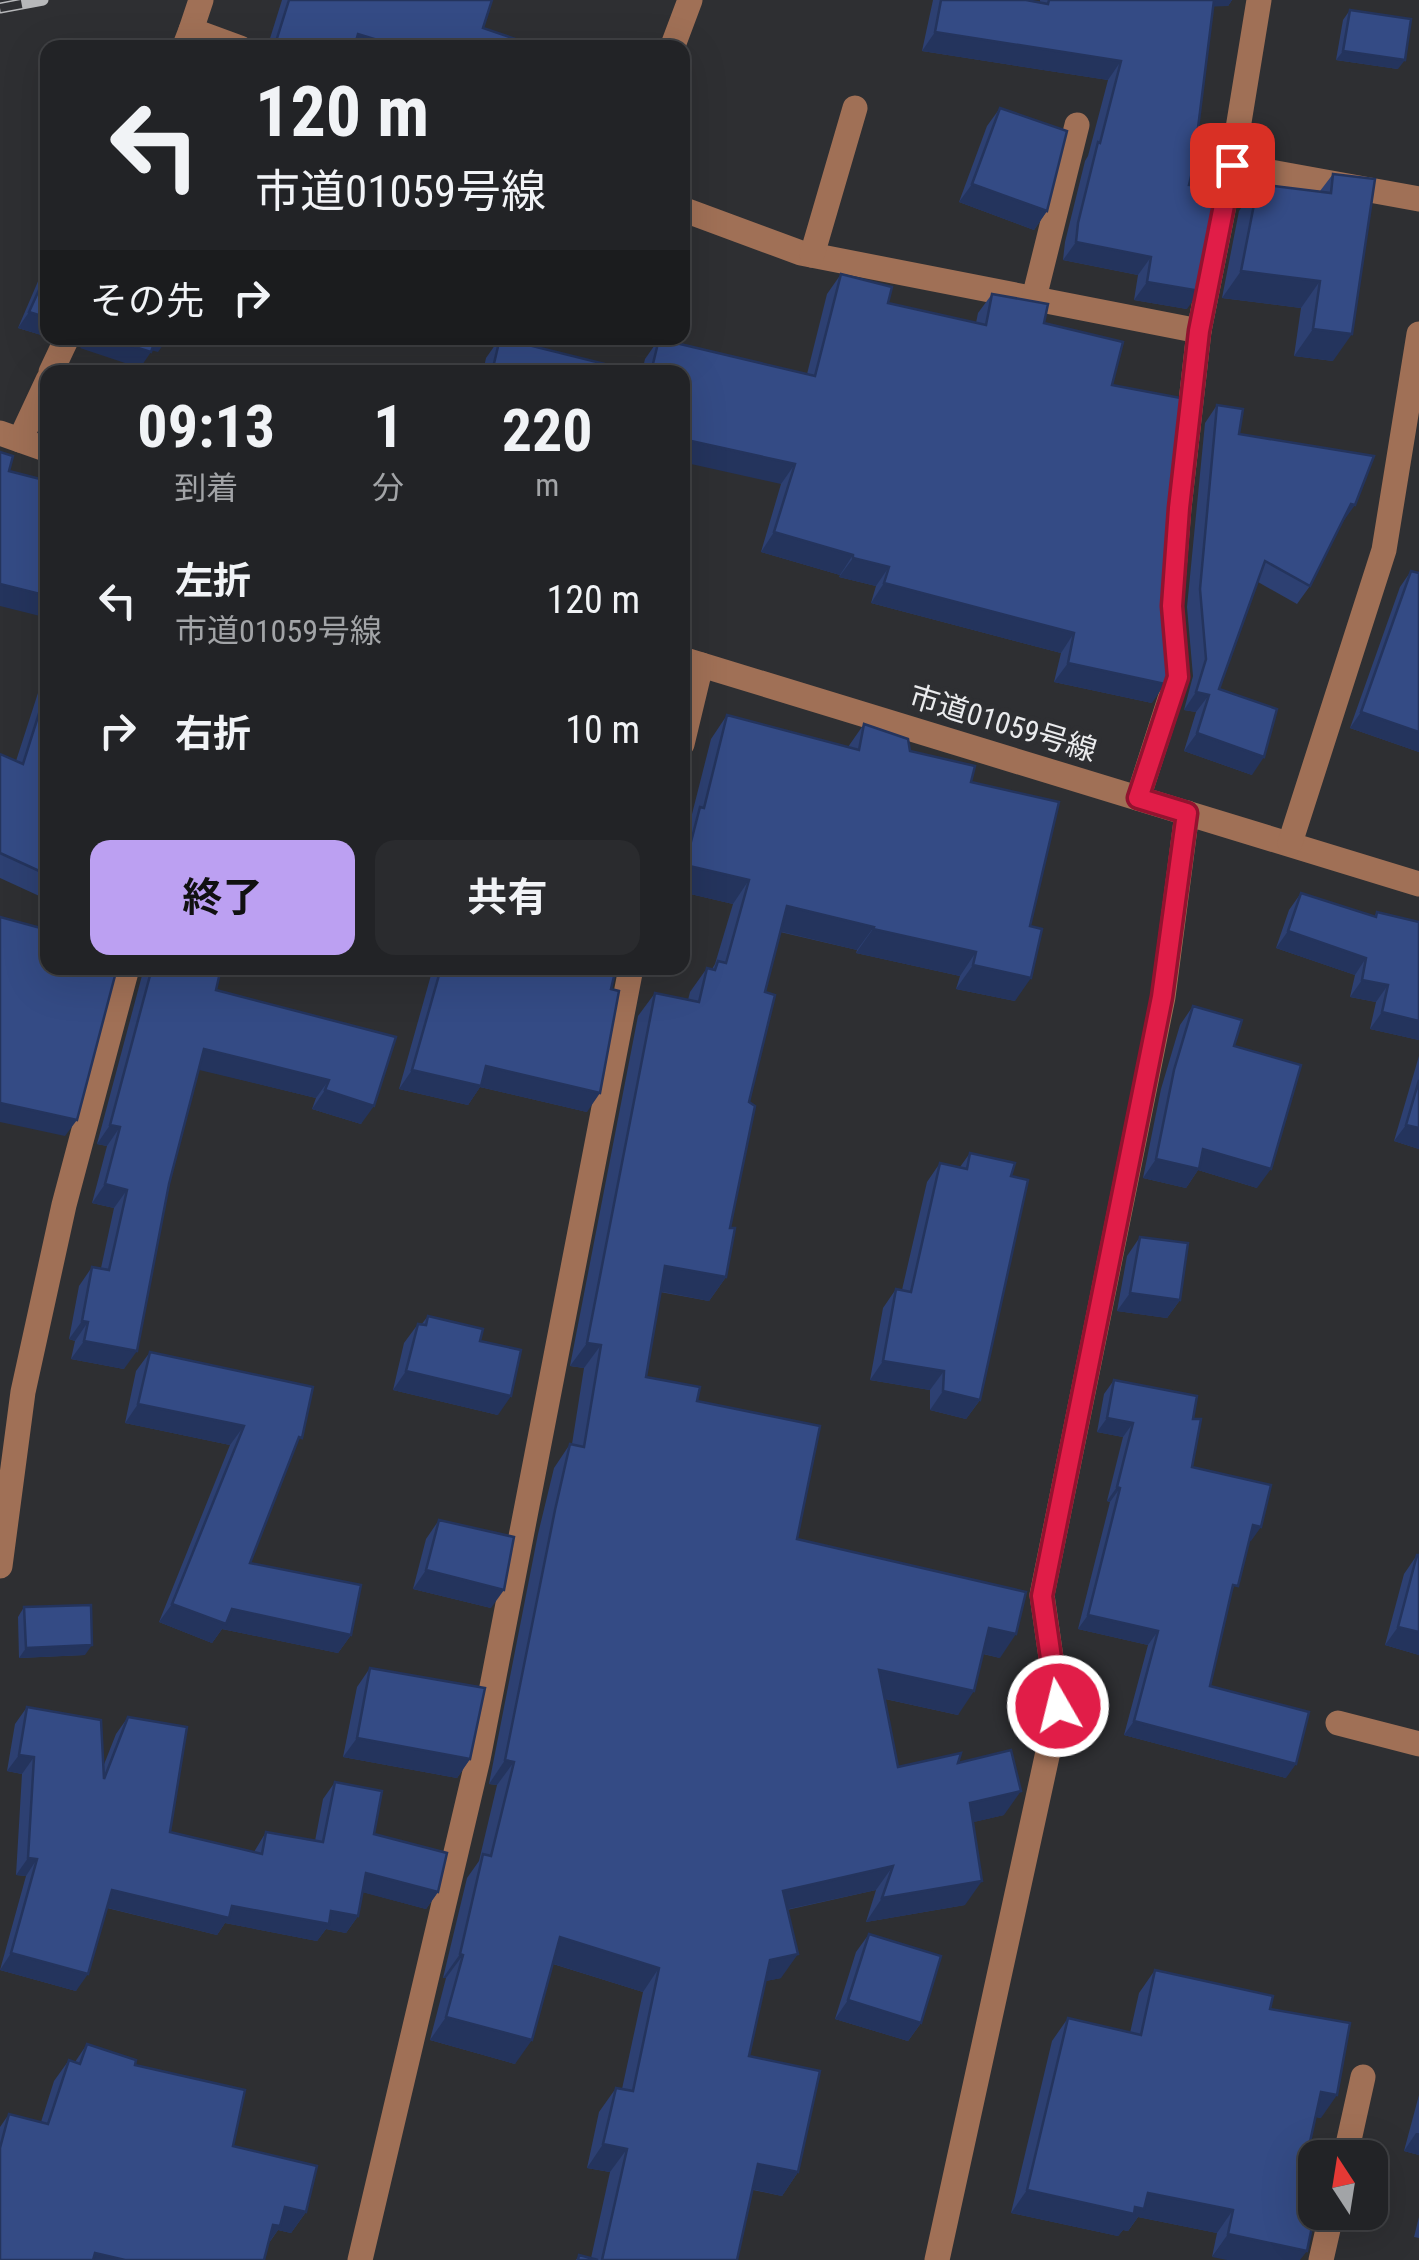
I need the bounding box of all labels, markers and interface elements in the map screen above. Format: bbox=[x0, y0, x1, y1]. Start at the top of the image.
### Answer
text: 120 m bbox=[255, 71, 429, 153]
icon: left bbox=[90, 80, 220, 210]
pin bbox=[1190, 123, 1275, 208]
icon: arrive bbox=[1205, 138, 1260, 193]
text: 市道01059号線 bbox=[255, 165, 546, 218]
icon: right bbox=[224, 270, 279, 325]
text: その先 bbox=[90, 279, 204, 323]
text: 09:13 bbox=[137, 391, 275, 462]
text: 1 bbox=[373, 391, 404, 462]
text: 220 bbox=[502, 395, 593, 466]
text: m bbox=[535, 466, 559, 504]
text: 到着 bbox=[174, 469, 238, 507]
text: 分 bbox=[372, 469, 404, 507]
text: 左折 bbox=[175, 559, 251, 603]
icon: left bbox=[90, 573, 145, 628]
text: 120 m bbox=[546, 578, 640, 622]
text: 市道01059号線 bbox=[175, 612, 382, 650]
street label: 市道01059号線 bbox=[905, 678, 1101, 768]
icon: right bbox=[90, 703, 145, 758]
text: 10 m bbox=[565, 708, 640, 752]
text: 右折 bbox=[175, 712, 251, 756]
button: 終了 bbox=[90, 840, 355, 955]
button: 共有 bbox=[375, 840, 640, 955]
position arrow bbox=[1006, 1654, 1110, 1758]
north arrow bbox=[1298, 2140, 1388, 2230]
map controls bbox=[1298, 2140, 1388, 2230]

